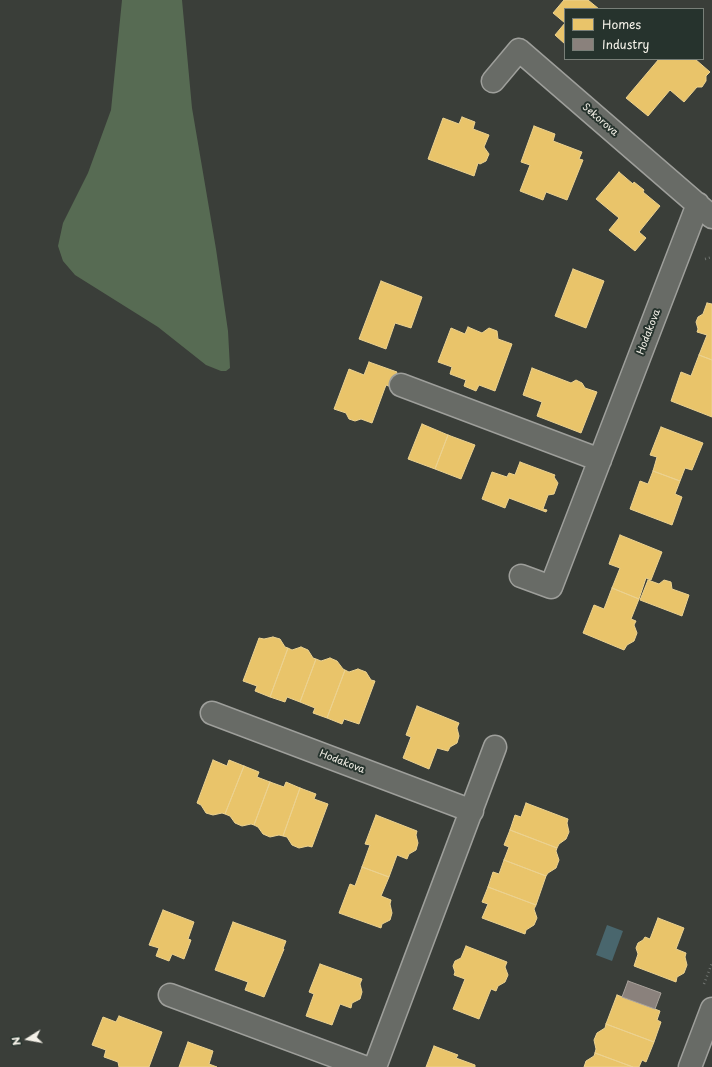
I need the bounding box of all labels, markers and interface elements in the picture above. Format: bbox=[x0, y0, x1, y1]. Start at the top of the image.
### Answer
legend bbox=[564, 8, 704, 60]
text: Homes bbox=[602, 15, 641, 33]
text: Industry bbox=[602, 35, 649, 53]
street label: Sekorova bbox=[580, 101, 620, 139]
street label: Hodakova bbox=[635, 308, 663, 356]
street label: Hodakova bbox=[318, 748, 366, 776]
north arrow bbox=[8, 1019, 48, 1059]
text: N bbox=[7, 1035, 25, 1047]

